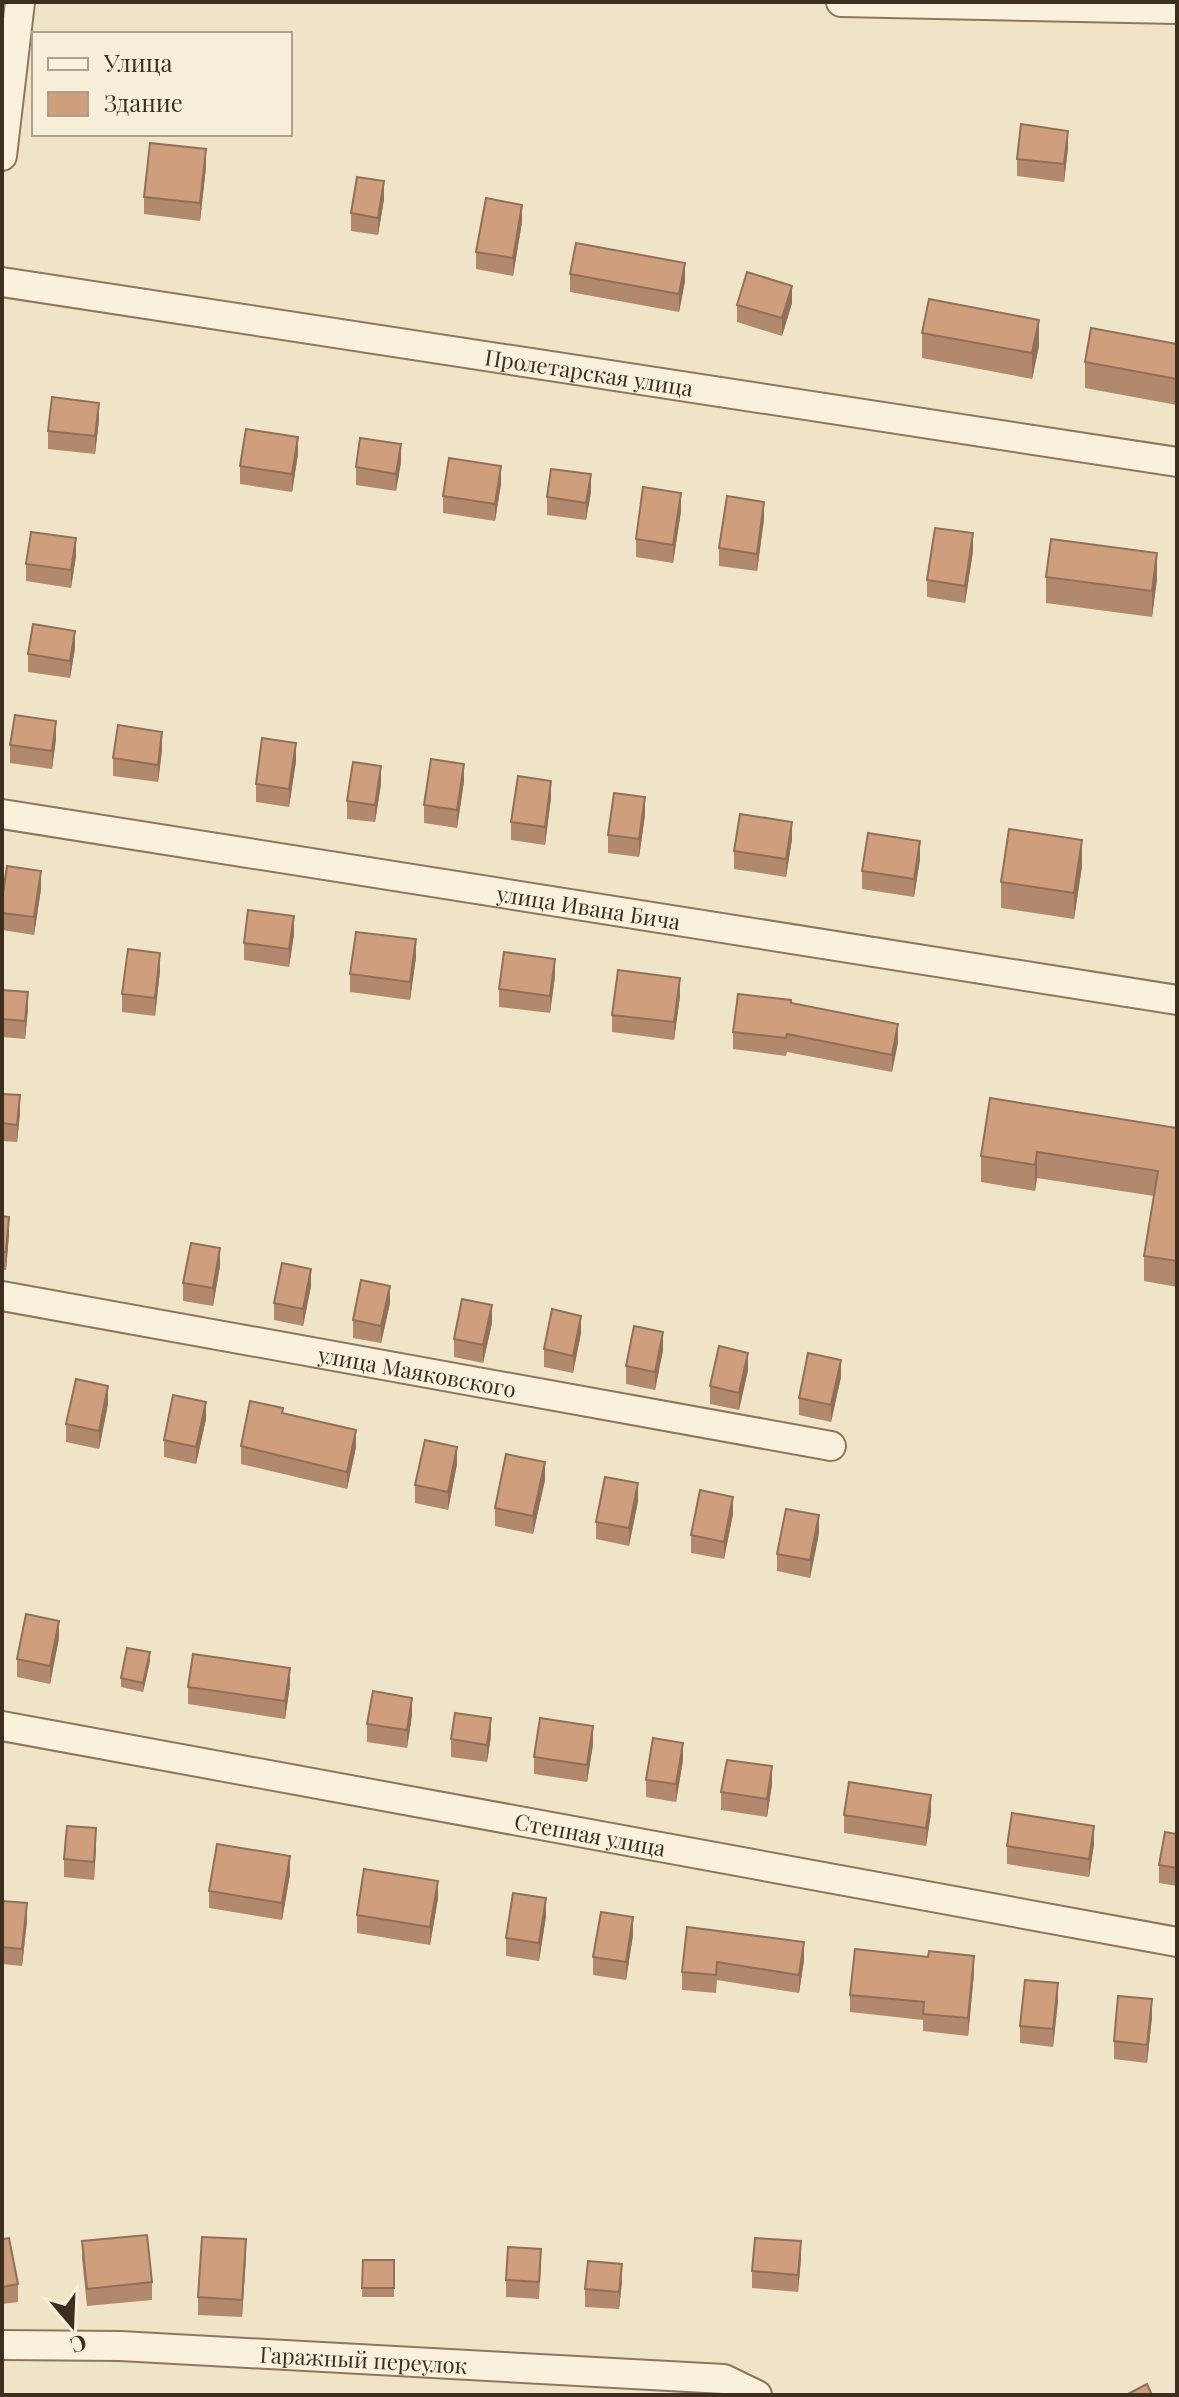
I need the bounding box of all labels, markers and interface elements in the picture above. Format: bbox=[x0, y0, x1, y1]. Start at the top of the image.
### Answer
legend bbox=[32, 32, 292, 136]
text: Улица bbox=[103, 46, 173, 78]
text: Здание bbox=[104, 86, 183, 118]
street label: Пролетарская улица bbox=[483, 341, 695, 403]
street label: улица Ивана Бича bbox=[494, 877, 683, 936]
street label: улица Маяковского bbox=[315, 1338, 519, 1404]
street label: Степная улица bbox=[512, 1806, 668, 1863]
north arrow bbox=[32, 2285, 112, 2365]
text: С bbox=[67, 2328, 91, 2362]
street label: Гаражный переулок bbox=[259, 2339, 469, 2380]

